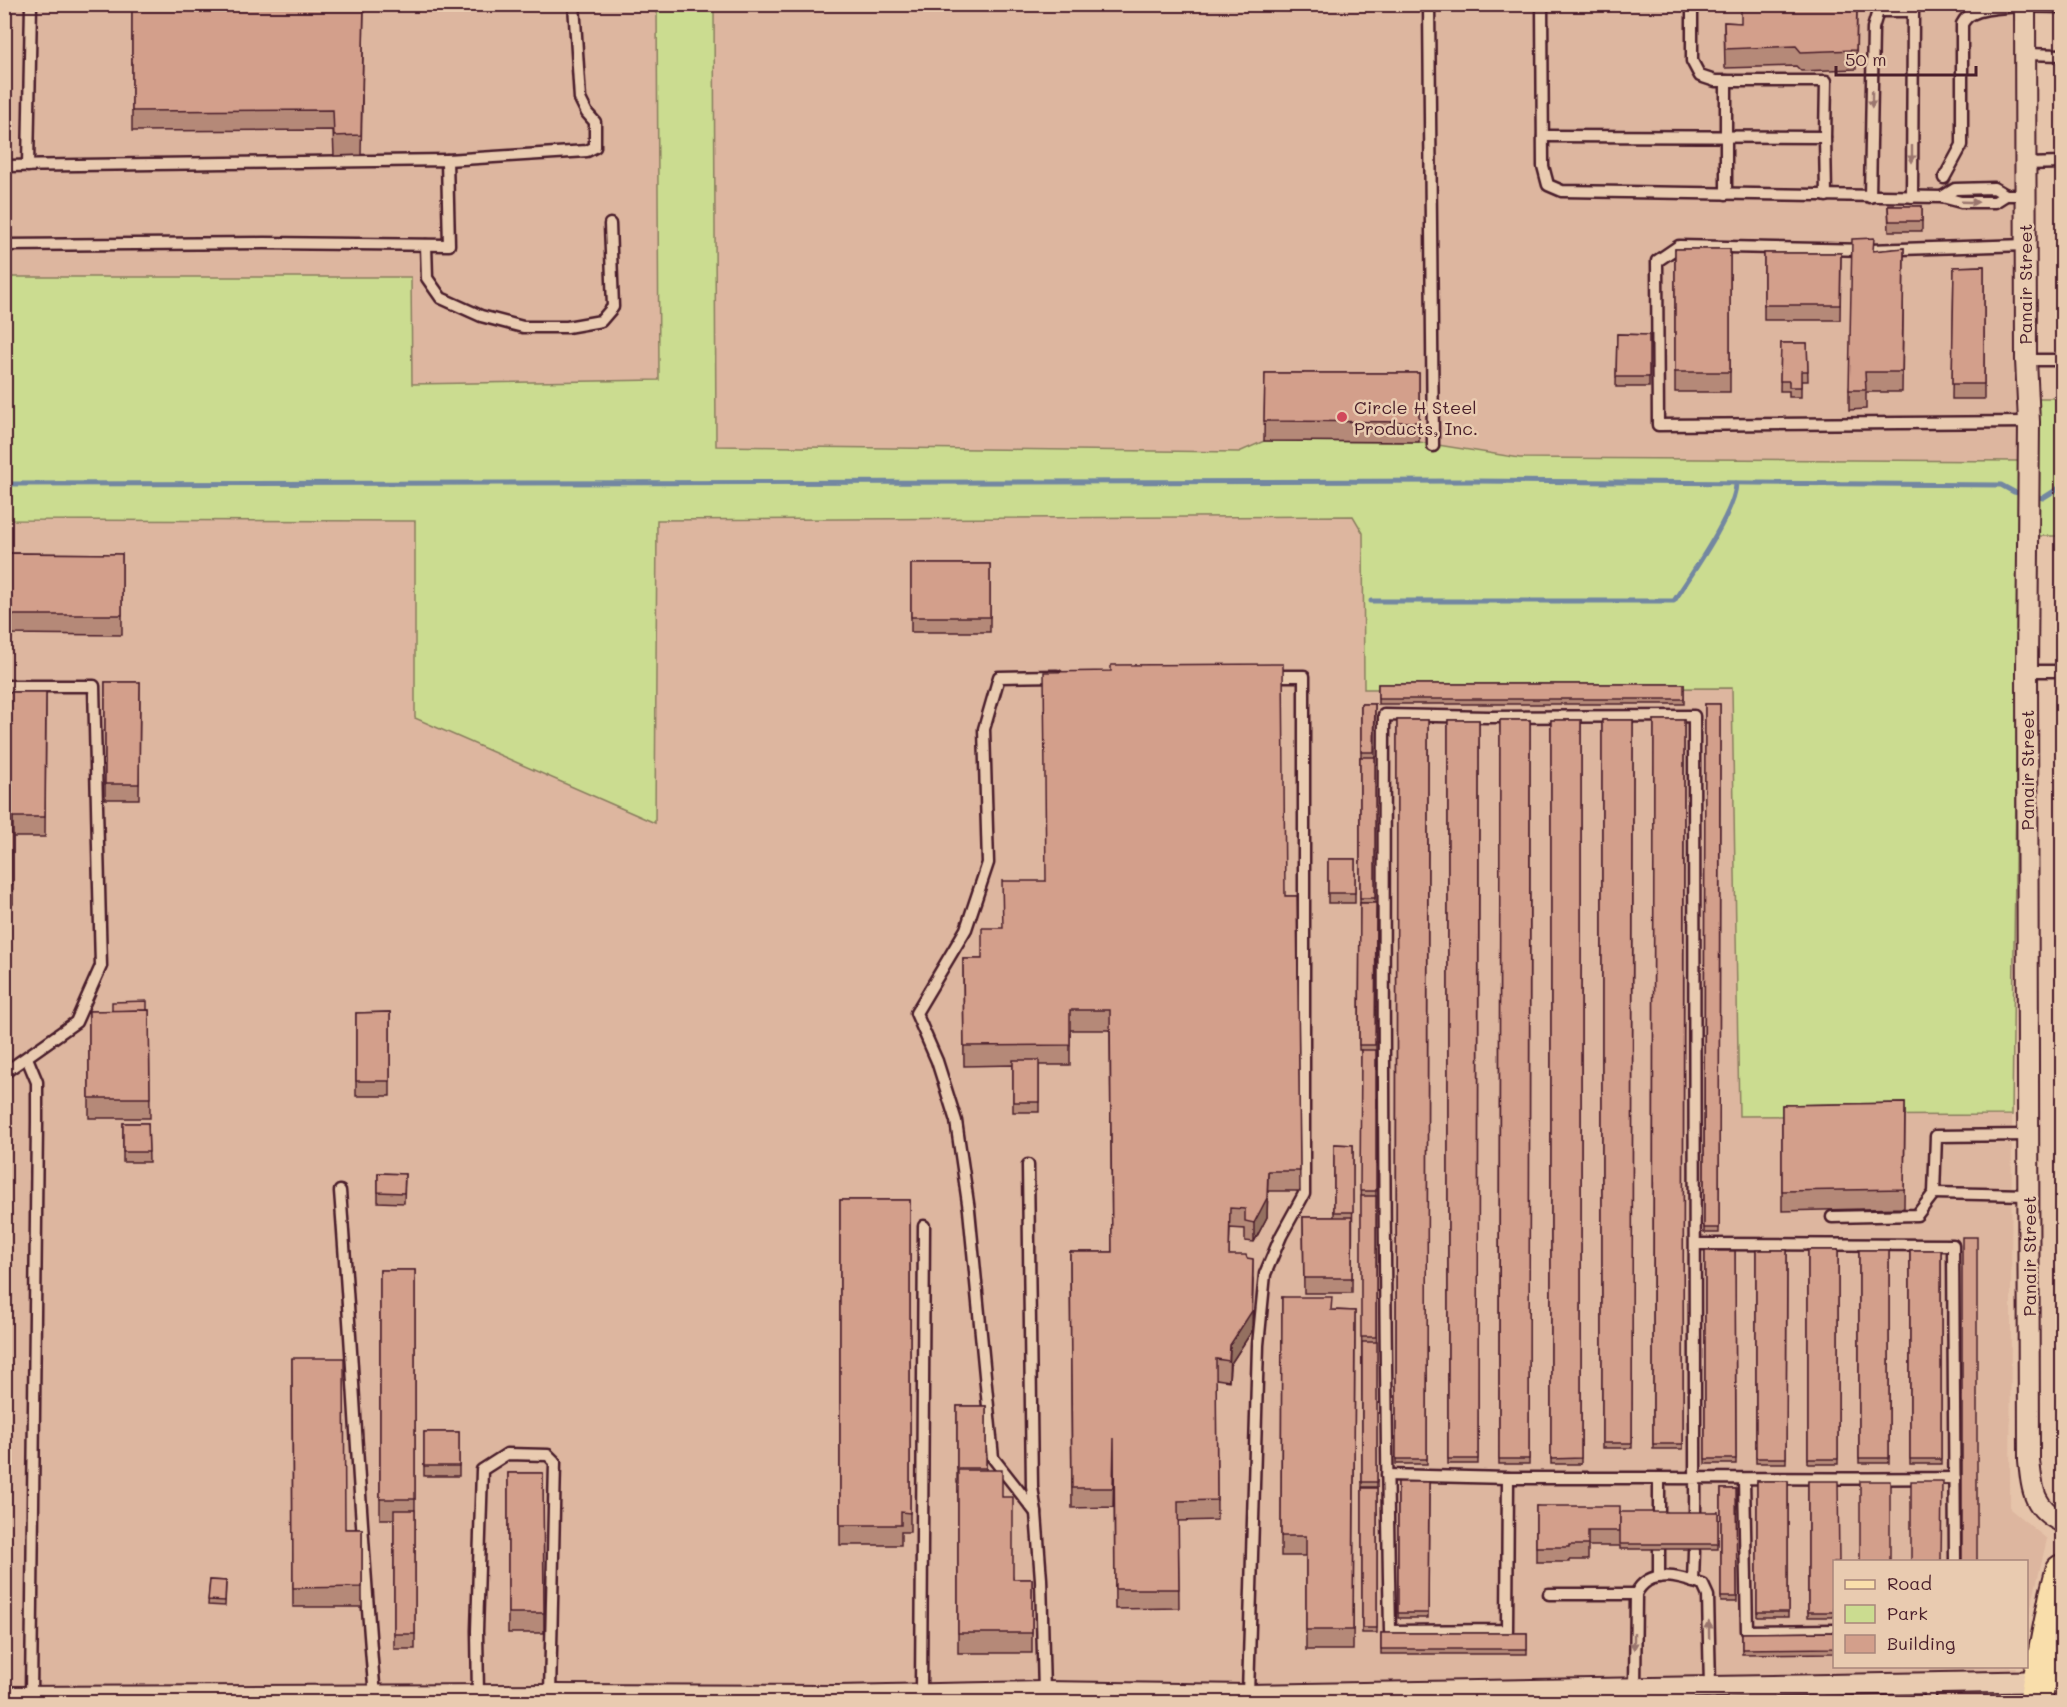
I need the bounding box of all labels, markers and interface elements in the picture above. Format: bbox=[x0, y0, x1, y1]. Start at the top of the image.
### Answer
scale bar bbox=[1836, 39, 1976, 77]
text: 50 m bbox=[1845, 47, 1887, 71]
one-way arrow bbox=[1867, 90, 1876, 109]
one-way arrow bbox=[1907, 144, 1917, 163]
one-way arrow bbox=[1961, 197, 1980, 206]
street label: Panair Street bbox=[2013, 224, 2037, 345]
place label: Circle H Steel Products, Inc. bbox=[1354, 395, 1478, 440]
marker: Circle H Steel Products, Inc. bbox=[1335, 410, 1349, 424]
street label: Panair Street bbox=[2015, 710, 2039, 831]
street label: Panair Street bbox=[2017, 1196, 2041, 1317]
legend bbox=[1833, 1560, 2028, 1668]
text: Road bbox=[1887, 1571, 1932, 1595]
text: Park bbox=[1887, 1601, 1928, 1625]
one-way arrow bbox=[1704, 1621, 1714, 1640]
one-way arrow bbox=[1629, 1631, 1639, 1650]
text: Building bbox=[1887, 1631, 1955, 1655]

